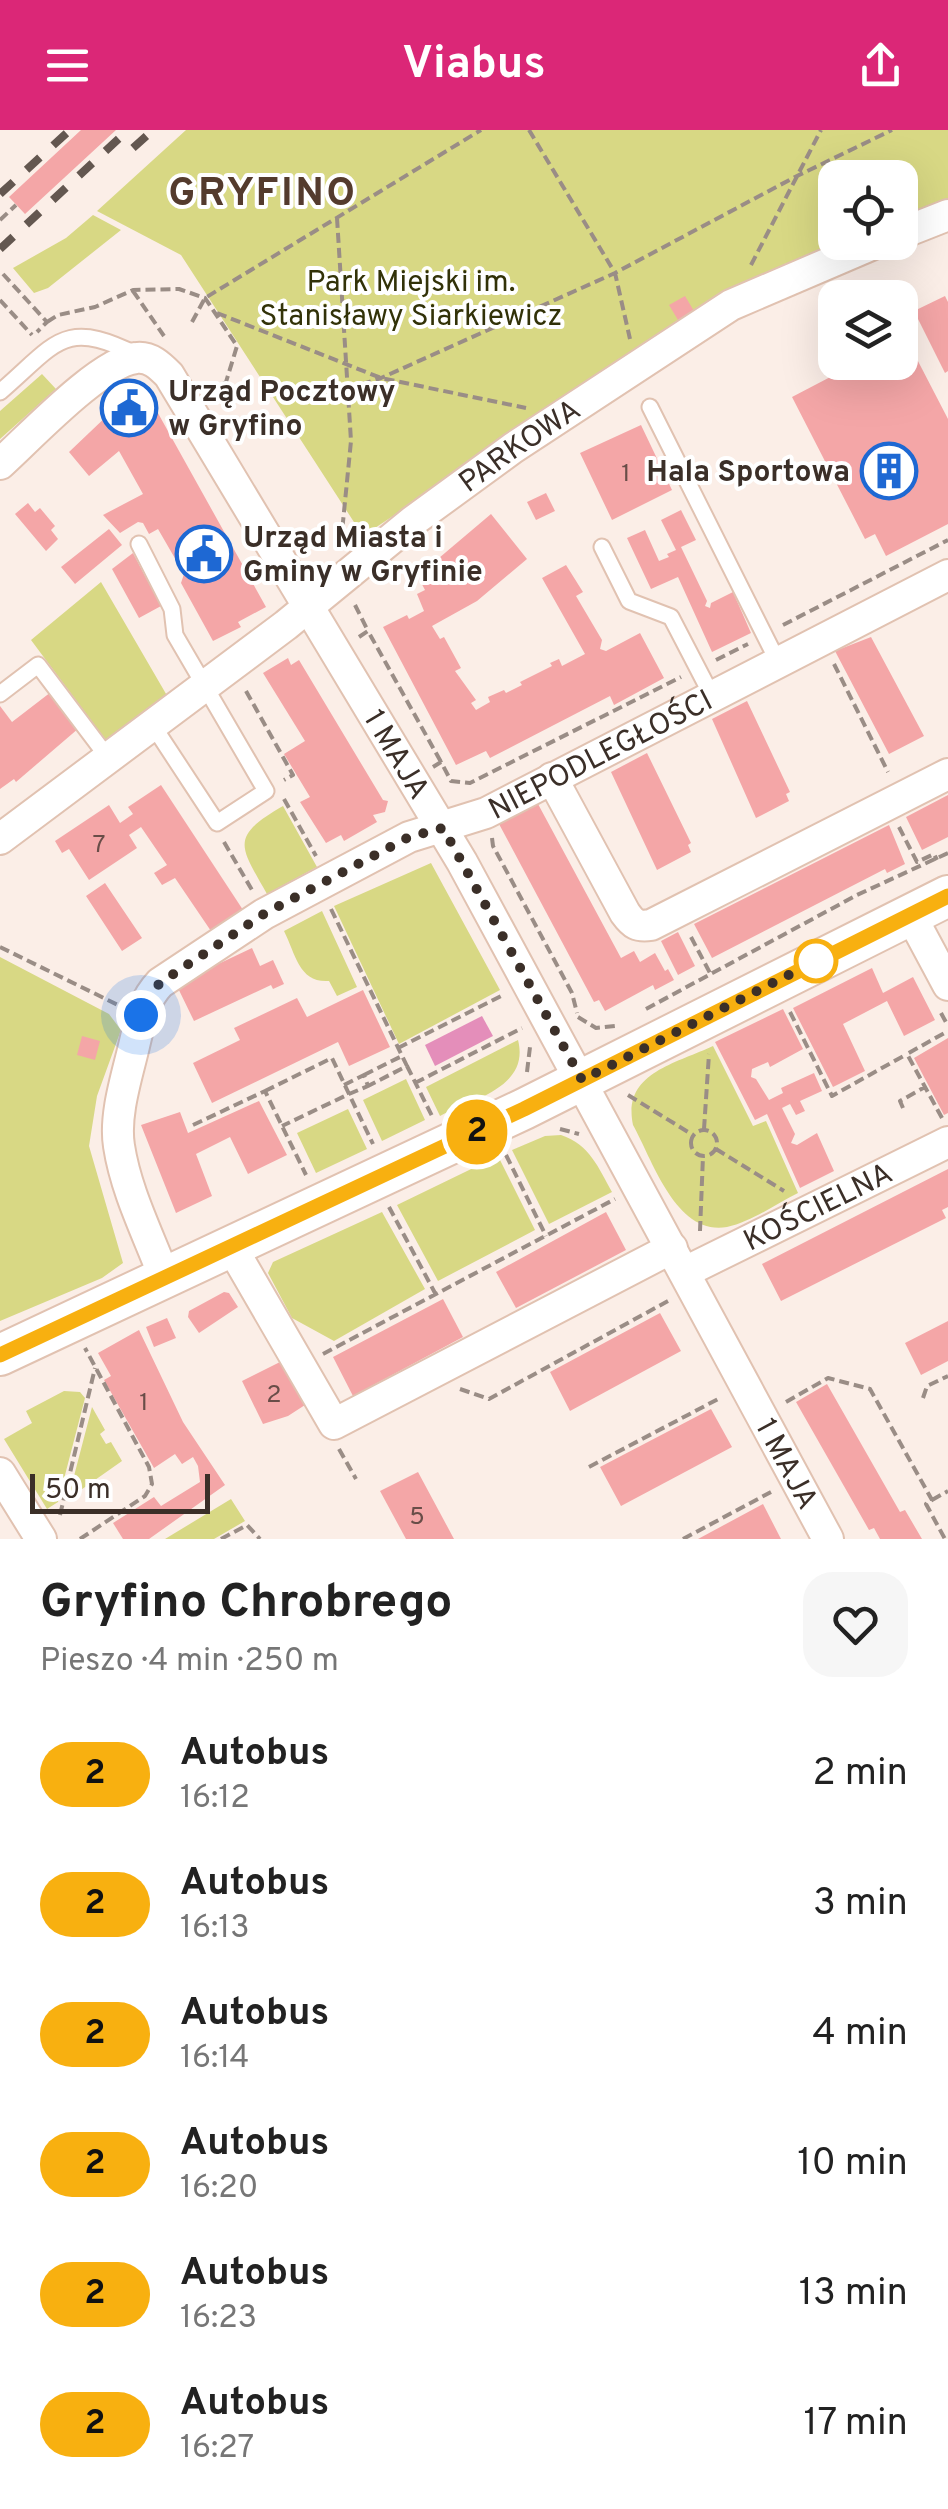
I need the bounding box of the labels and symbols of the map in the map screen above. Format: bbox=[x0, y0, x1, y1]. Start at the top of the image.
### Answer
district label: GRYFINO bbox=[168, 170, 358, 220]
park label: Park Miejski im. Stanisławy Siarkiewicz bbox=[260, 265, 562, 336]
place label: Urząd Pocztowy w Gryfino bbox=[168, 375, 396, 446]
public building icon: Urząd Pocztowy w Gryfino bbox=[99, 378, 159, 438]
street label: PARKOWA bbox=[453, 393, 589, 502]
building icon: Hala Sportowa bbox=[859, 441, 919, 501]
place label: Hala Sportowa bbox=[646, 455, 850, 492]
house number: 1 bbox=[621, 459, 631, 491]
place label: Urząd Miasta i Gminy w Gryfinie bbox=[243, 521, 483, 592]
public building icon: Urząd Miasta i Gminy w Gryfinie bbox=[174, 524, 234, 584]
street label: NIEPODLEGŁOŚCI bbox=[483, 683, 720, 829]
street label: 1 MAJA bbox=[354, 704, 436, 807]
house number: 7 bbox=[92, 830, 106, 862]
unlabelled marker bbox=[795, 940, 837, 982]
your location bbox=[116, 990, 166, 1040]
line badge: 2 bbox=[444, 1100, 510, 1164]
street label: KOŚCIELNA bbox=[738, 1156, 899, 1261]
house number: 2 bbox=[266, 1380, 282, 1412]
house number: 1 bbox=[139, 1388, 149, 1420]
street label: 1 MAJA bbox=[745, 1413, 825, 1517]
scale bar bbox=[30, 1469, 210, 1514]
house number: 5 bbox=[409, 1502, 425, 1534]

